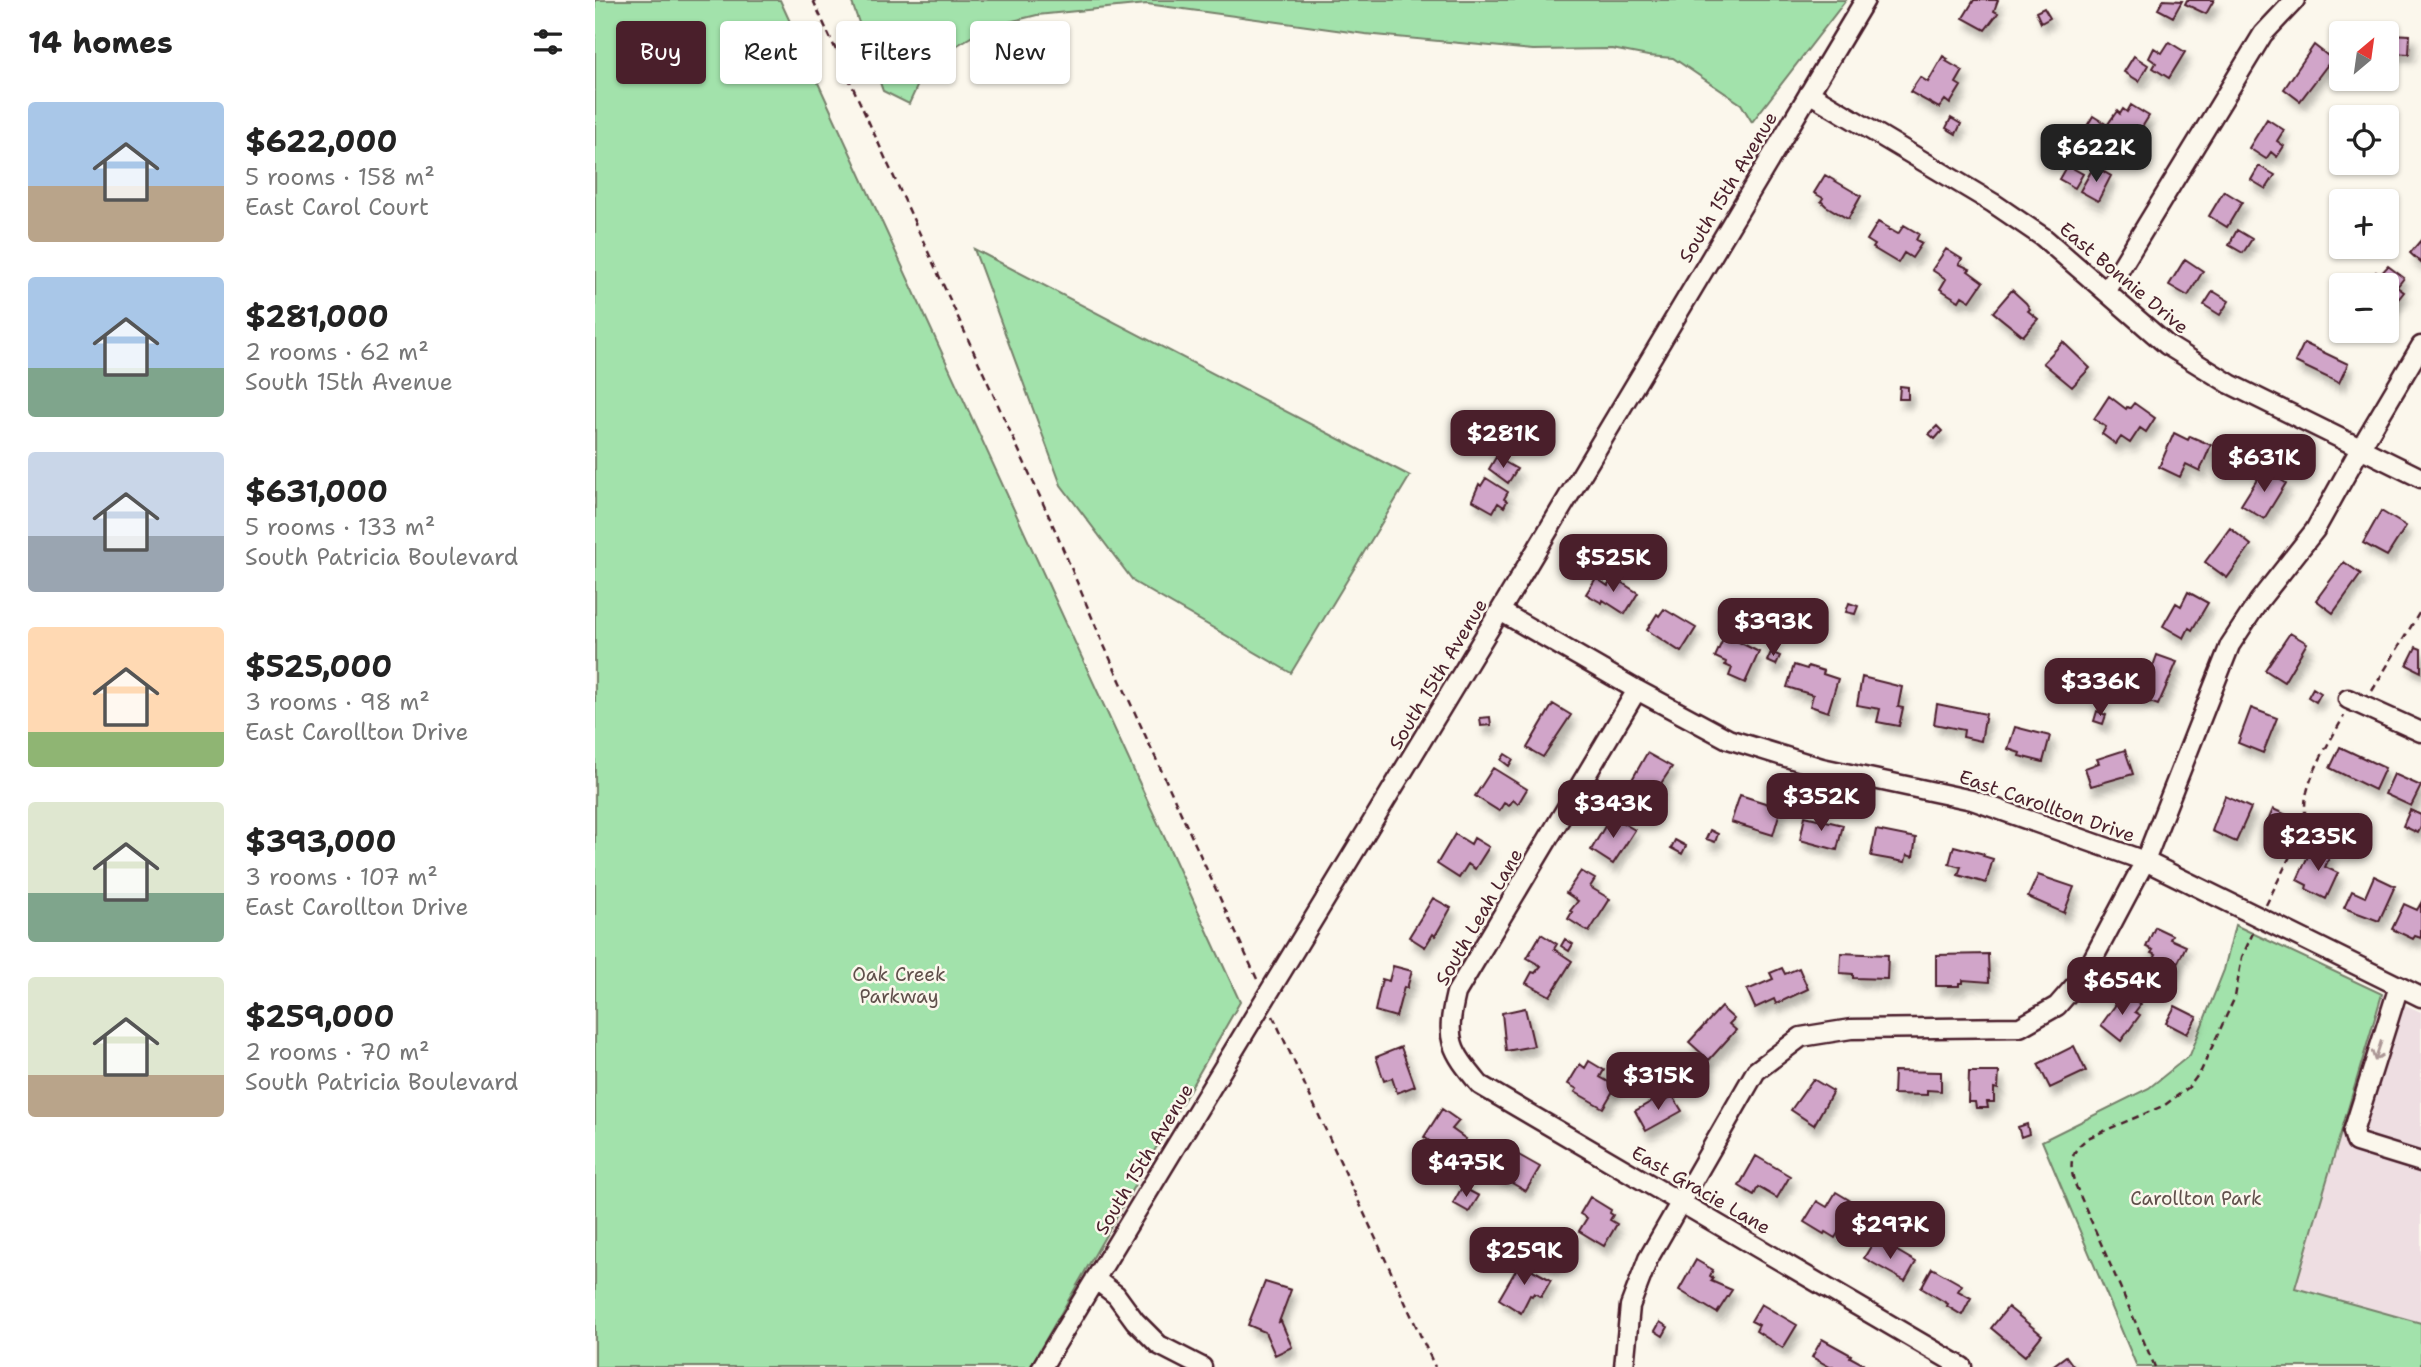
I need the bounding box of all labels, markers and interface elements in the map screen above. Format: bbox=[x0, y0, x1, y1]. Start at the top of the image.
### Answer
chip: Buy bbox=[616, 21, 706, 84]
chip: Rent bbox=[720, 21, 822, 84]
chip: Filters bbox=[836, 21, 956, 84]
chip: New bbox=[970, 21, 1070, 84]
north arrow bbox=[2329, 21, 2399, 91]
map controls bbox=[2329, 21, 2399, 343]
text: 14 homes bbox=[28, 22, 173, 63]
icon: filters bbox=[529, 23, 567, 61]
button: locate bbox=[2329, 105, 2399, 175]
street label: South 15th Avenue bbox=[1673, 107, 1783, 267]
text: $622,000 bbox=[245, 121, 397, 162]
pin: $622K bbox=[2047, 124, 2145, 184]
icon: home bbox=[84, 130, 168, 214]
text: $622K bbox=[2057, 132, 2135, 162]
text: 5 rooms · 158 m² bbox=[245, 162, 435, 192]
button: + bbox=[2329, 189, 2399, 259]
text: East Carol Court bbox=[245, 192, 429, 222]
street label: East Bonnie Drive bbox=[2054, 216, 2194, 340]
button: − bbox=[2329, 273, 2399, 343]
text: $281,000 bbox=[245, 296, 389, 337]
icon: home bbox=[84, 305, 168, 389]
text: 2 rooms · 62 m² bbox=[245, 337, 429, 367]
text: South 15th Avenue bbox=[245, 367, 453, 397]
pin: $281K bbox=[1454, 410, 1552, 470]
text: $281K bbox=[1467, 418, 1539, 448]
pin: $631K bbox=[2215, 434, 2313, 494]
text: $631K bbox=[2228, 442, 2300, 472]
text: $631,000 bbox=[245, 471, 388, 512]
icon: home bbox=[84, 480, 168, 564]
text: 5 rooms · 133 m² bbox=[245, 512, 435, 542]
pin: $525K bbox=[1564, 534, 1662, 594]
text: South Patricia Boulevard bbox=[245, 542, 518, 572]
text: $525K bbox=[1575, 542, 1651, 572]
street label: South 15th Avenue bbox=[1383, 594, 1493, 754]
pin: $393K bbox=[1724, 598, 1822, 658]
text: $393K bbox=[1734, 606, 1812, 636]
text: $525,000 bbox=[245, 646, 392, 687]
icon: home bbox=[84, 655, 168, 739]
pin: $336K bbox=[2051, 658, 2149, 718]
text: $336K bbox=[2060, 666, 2140, 696]
text: 3 rooms · 98 m² bbox=[245, 687, 430, 717]
text: East Carollton Drive bbox=[245, 717, 468, 747]
street label: East Carollton Drive bbox=[1956, 764, 2138, 848]
pin: $352K bbox=[1772, 774, 1870, 833]
pin: $343K bbox=[1564, 780, 1662, 840]
text: $352K bbox=[1782, 781, 1860, 811]
text: $343K bbox=[1574, 788, 1652, 818]
pin: $235K bbox=[2269, 814, 2367, 873]
text: $393,000 bbox=[245, 821, 397, 862]
text: $235K bbox=[2279, 821, 2357, 851]
icon: home bbox=[84, 830, 168, 914]
street label: South Leah Lane bbox=[1430, 844, 1528, 990]
text: 3 rooms · 107 m² bbox=[245, 862, 438, 892]
text: East Carollton Drive bbox=[245, 892, 468, 922]
pin: $654K bbox=[2073, 958, 2171, 1017]
park label: Oak Creek Parkway bbox=[852, 962, 946, 1009]
text: $654K bbox=[2083, 965, 2161, 995]
text: $259,000 bbox=[245, 996, 395, 1037]
icon: home bbox=[84, 1005, 168, 1089]
text: 2 rooms · 70 m² bbox=[245, 1037, 430, 1067]
one-way arrow bbox=[2371, 1040, 2383, 1062]
pin: $315K bbox=[1609, 1052, 1707, 1112]
text: $315K bbox=[1622, 1060, 1694, 1090]
text: South Patricia Boulevard bbox=[245, 1067, 518, 1097]
street label: South 15th Avenue bbox=[1089, 1079, 1199, 1239]
pin: $475K bbox=[1417, 1140, 1515, 1199]
street label: East Gracie Lane bbox=[1627, 1140, 1775, 1240]
text: $475K bbox=[1428, 1147, 1504, 1177]
park label: Carollton Park bbox=[2130, 1186, 2262, 1211]
pin: $297K bbox=[1841, 1202, 1939, 1261]
text: $297K bbox=[1851, 1209, 1929, 1239]
pin: $259K bbox=[1475, 1228, 1573, 1287]
text: $259K bbox=[1486, 1235, 1562, 1265]

